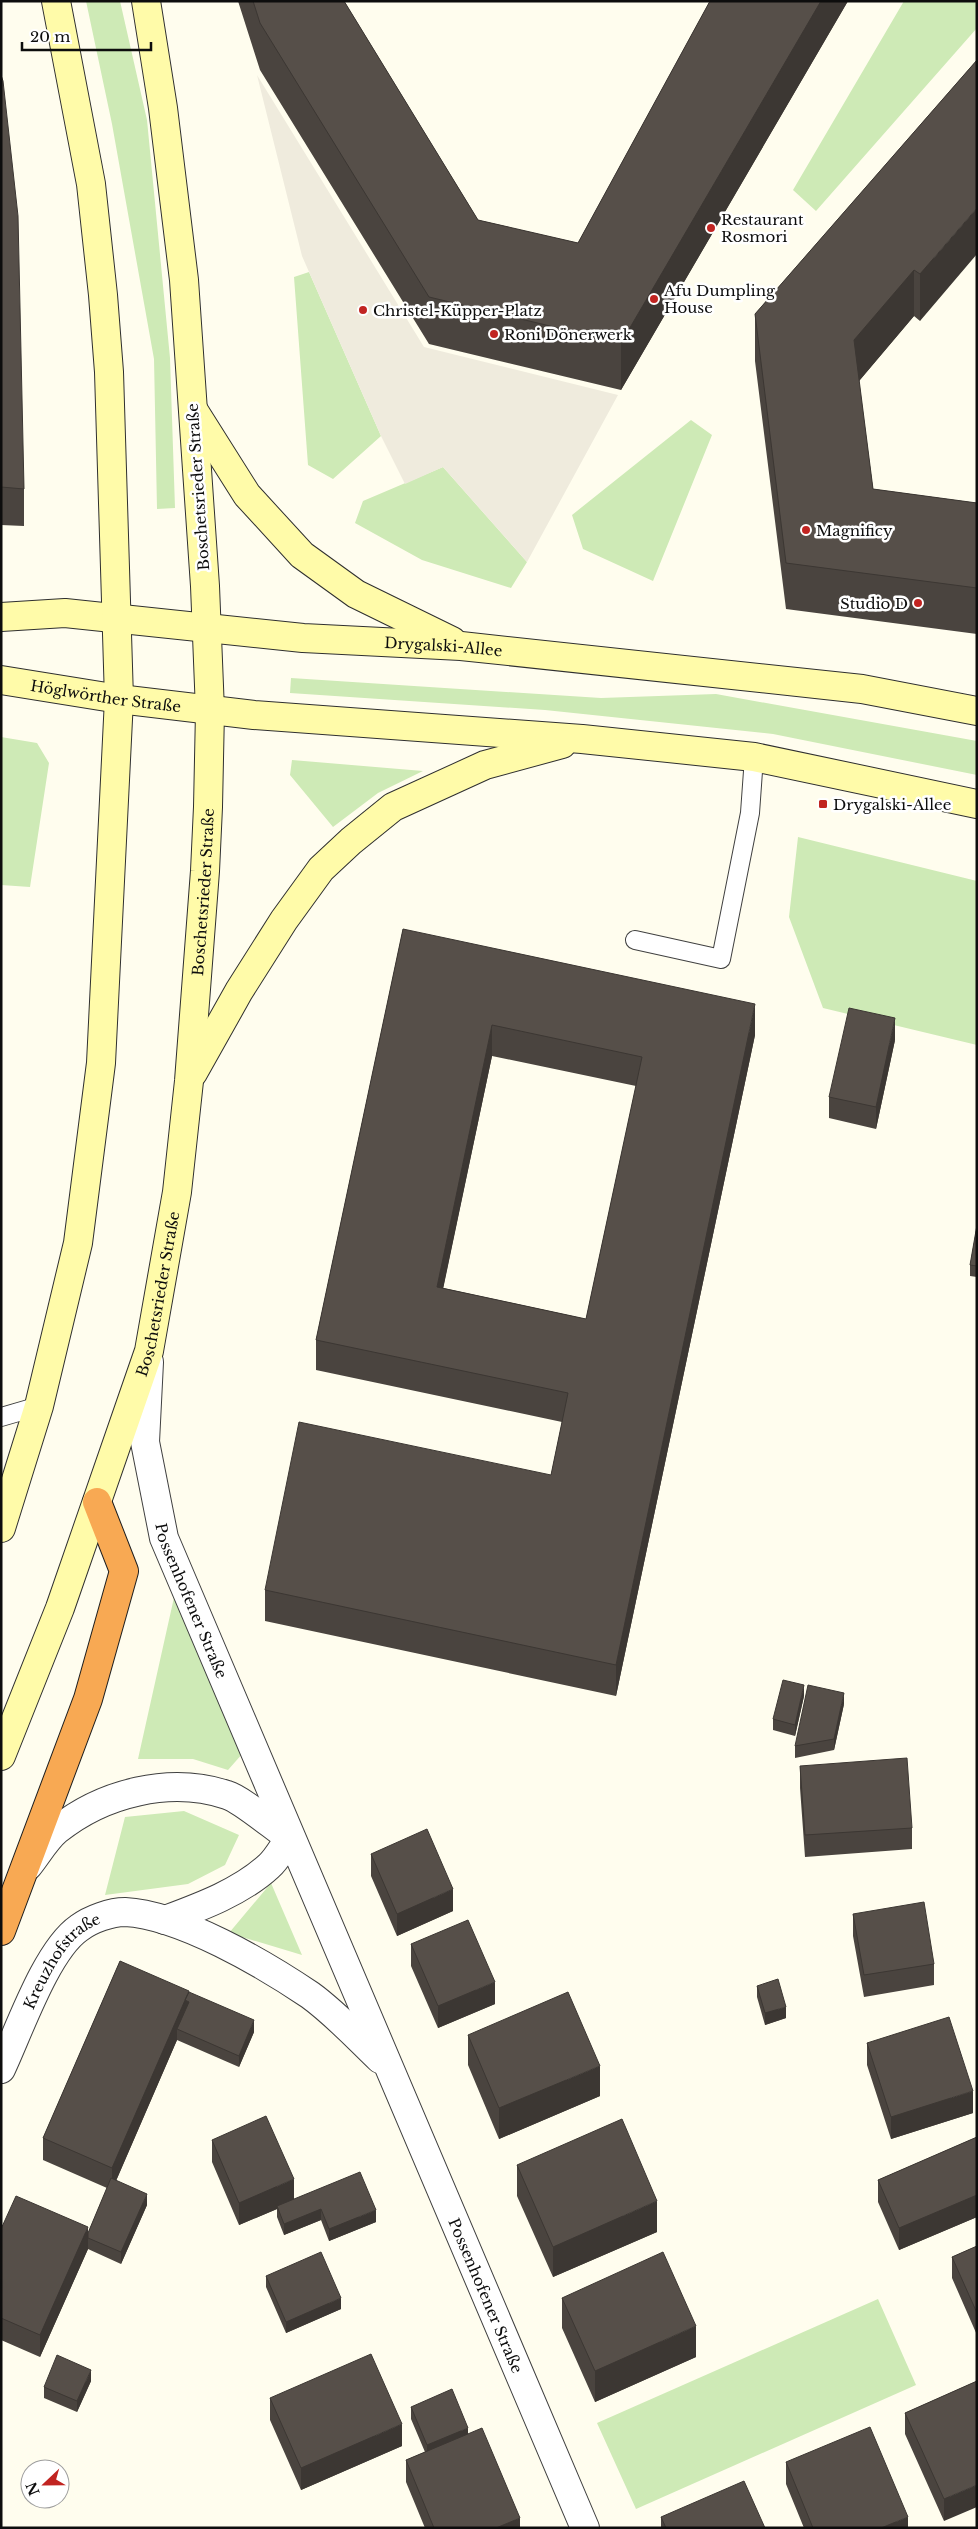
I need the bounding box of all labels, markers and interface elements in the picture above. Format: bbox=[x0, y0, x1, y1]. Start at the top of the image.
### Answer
scale bar bbox=[22, 20, 151, 52]
text: 20 m bbox=[30, 27, 70, 46]
place label: Restaurant Rosmori bbox=[721, 210, 804, 246]
marker: Restaurant Rosmori bbox=[705, 222, 717, 234]
place label: Afu Dumpling House bbox=[663, 281, 776, 317]
marker: Afu Dumpling House bbox=[648, 293, 660, 305]
place label: Christel-Küpper-Platz bbox=[373, 301, 542, 320]
marker: Christel-Küpper-Platz bbox=[357, 304, 369, 316]
place label: Roni Dönerwerk bbox=[504, 325, 633, 344]
marker: Roni Dönerwerk bbox=[488, 328, 500, 340]
street label: Boschetsrieder Straße bbox=[183, 403, 213, 571]
place label: Magnificy bbox=[816, 521, 893, 540]
marker: Magnificy bbox=[800, 524, 812, 536]
place label: Studio D bbox=[840, 594, 908, 613]
marker: Studio D bbox=[912, 597, 924, 609]
street label: Drygalski-Allee bbox=[384, 633, 503, 660]
street label: Höglwörther Straße bbox=[29, 675, 182, 716]
place label: Drygalski-Allee bbox=[833, 795, 951, 814]
marker: Drygalski-Allee bbox=[817, 798, 829, 810]
street label: Boschetsrieder Straße bbox=[188, 808, 217, 976]
street label: Boschetsrieder Straße bbox=[131, 1210, 183, 1379]
street label: Possenhofener Straße bbox=[152, 1521, 232, 1681]
street label: Kreuzhofstraße bbox=[19, 1909, 103, 2012]
street label: Possenhofener Straße bbox=[445, 2215, 527, 2376]
north arrow bbox=[20, 2459, 70, 2509]
text: N bbox=[22, 2479, 44, 2498]

